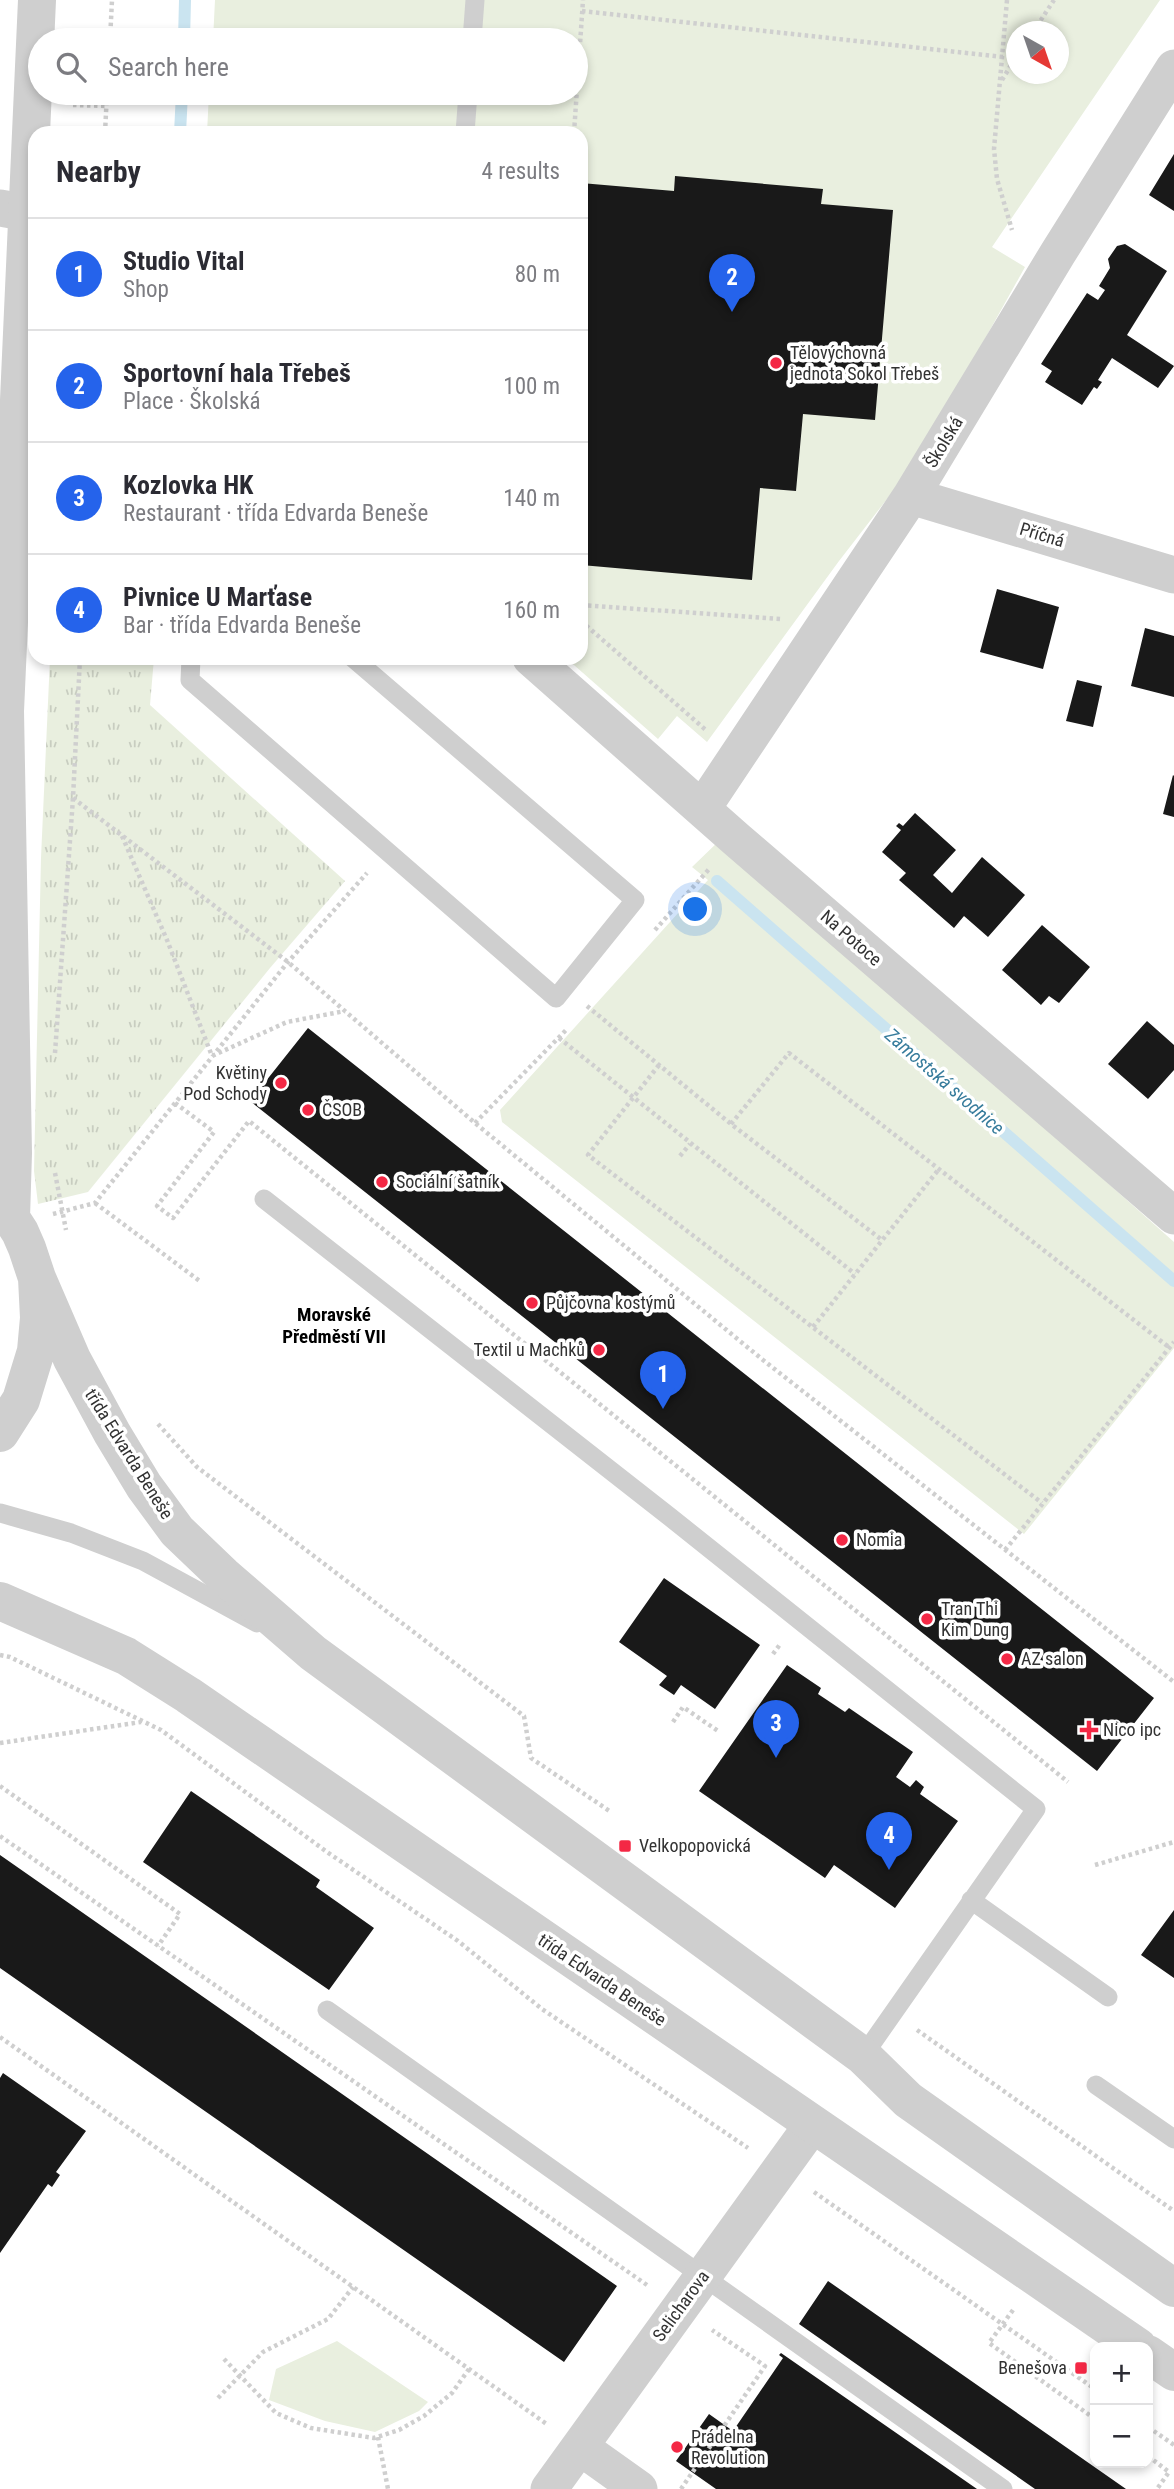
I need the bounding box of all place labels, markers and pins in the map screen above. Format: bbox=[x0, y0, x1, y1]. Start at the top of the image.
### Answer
pin: 2 bbox=[709, 254, 755, 312]
place label: Tělovýchovná jednota Sokol Třebeš bbox=[789, 342, 939, 384]
marker: Tělovýchovná jednota Sokol Třebeš bbox=[768, 355, 784, 371]
place label: Květiny Pod Schody bbox=[183, 1062, 267, 1104]
marker: Květiny Pod Schody bbox=[273, 1075, 289, 1091]
place label: ČSOB bbox=[322, 1099, 362, 1120]
marker: ČSOB bbox=[300, 1102, 316, 1118]
place label: Sociální šatník bbox=[396, 1171, 500, 1192]
marker: Sociální šatník bbox=[374, 1174, 390, 1190]
place label: Půjčovna kostýmů bbox=[546, 1292, 676, 1313]
marker: Půjčovna kostýmů bbox=[524, 1295, 540, 1311]
place label: Textil u Machků bbox=[474, 1339, 585, 1360]
marker: Textil u Machků bbox=[591, 1342, 607, 1358]
pin: 1 bbox=[640, 1351, 686, 1409]
place label: Nomia bbox=[856, 1529, 903, 1550]
marker: Nomia bbox=[834, 1532, 850, 1548]
place label: Tran Thi Kim Dung bbox=[941, 1598, 1009, 1640]
marker: Tran Thi Kim Dung bbox=[919, 1611, 935, 1627]
place label: AZ salon bbox=[1021, 1648, 1084, 1669]
marker: AZ salon bbox=[999, 1651, 1015, 1667]
pin: 3 bbox=[753, 1700, 799, 1758]
place label: Nico ipc bbox=[1103, 1719, 1161, 1740]
marker: Nico ipc bbox=[1081, 1722, 1097, 1738]
pin: 4 bbox=[866, 1812, 912, 1870]
place label: Velkopopovická bbox=[639, 1835, 751, 1856]
marker: Velkopopovická bbox=[617, 1838, 633, 1854]
place label: Benešova bbox=[998, 2357, 1067, 2378]
marker: Benešova bbox=[1073, 2360, 1089, 2376]
place label: Prádelna Revolution bbox=[691, 2426, 766, 2468]
marker: Prádelna Revolution bbox=[669, 2439, 685, 2455]

